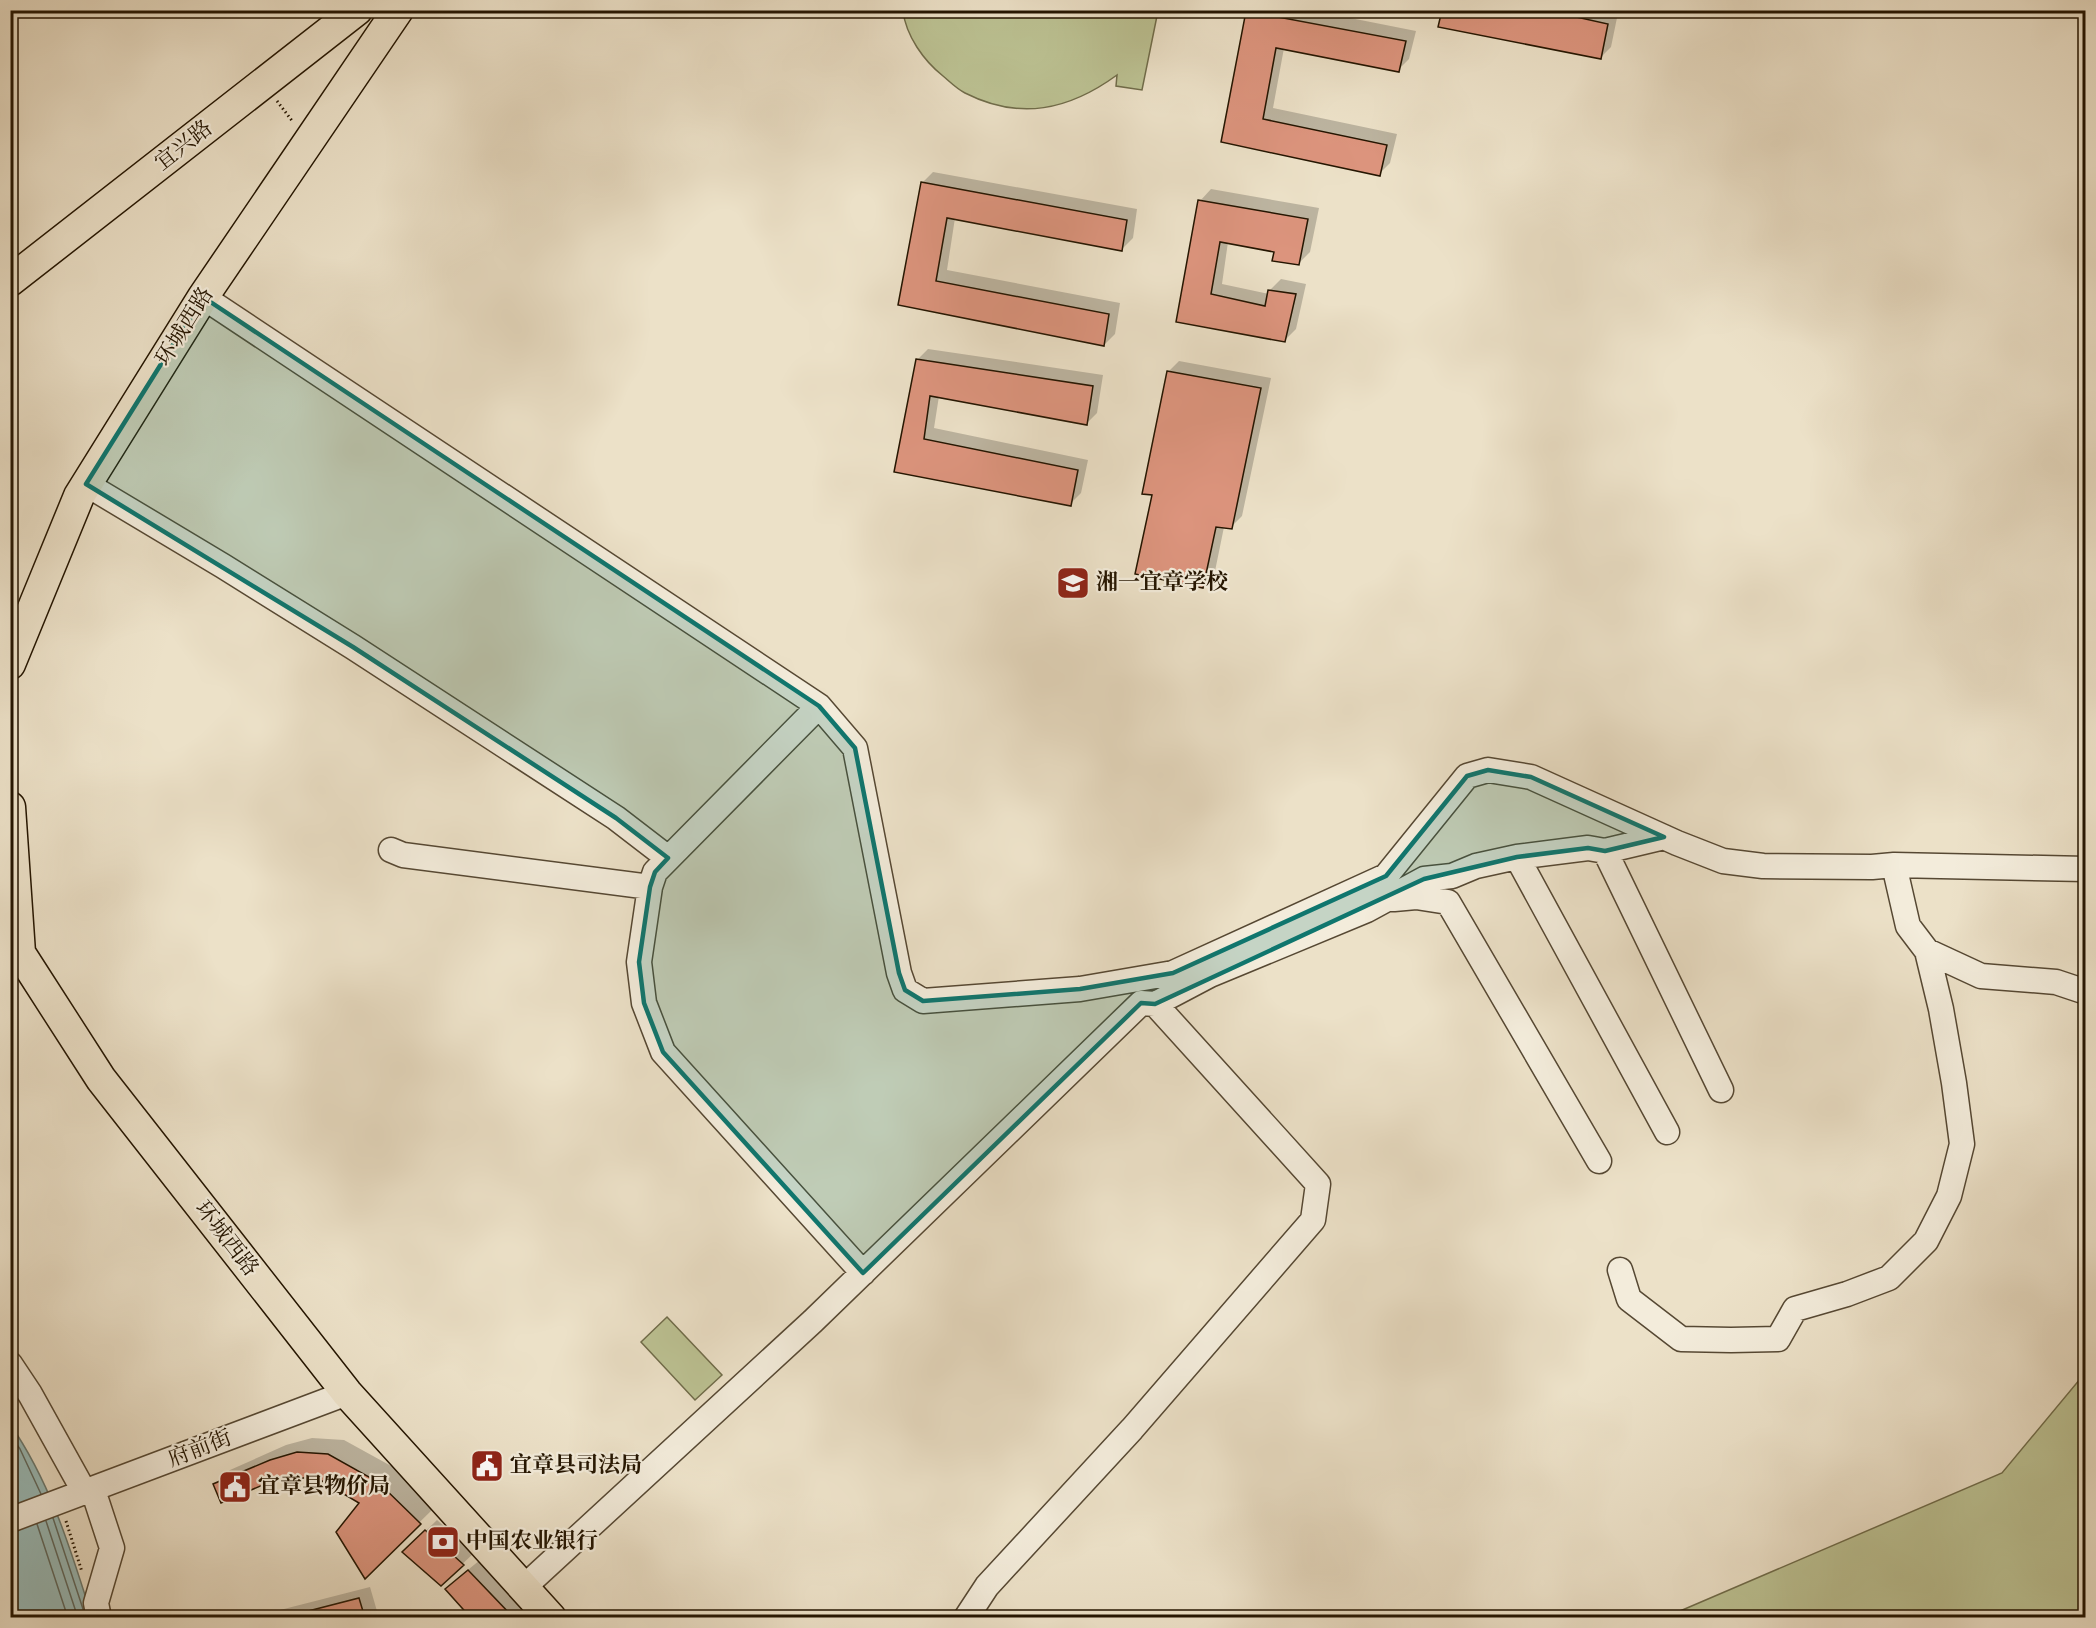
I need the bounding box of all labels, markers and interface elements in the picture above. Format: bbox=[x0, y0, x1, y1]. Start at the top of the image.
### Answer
street label: 宜兴路 bbox=[149, 115, 219, 177]
street label: 环城西路 bbox=[150, 282, 220, 372]
school or university icon: 湘一宜章学校 bbox=[1055, 565, 1091, 601]
place label: 湘一宜章学校 bbox=[1096, 569, 1228, 597]
street label: 环城西路 bbox=[188, 1196, 264, 1282]
street label: 府前街 bbox=[164, 1424, 236, 1474]
public building icon: 宜章县司法局 bbox=[469, 1448, 505, 1484]
place label: 宜章县司法局 bbox=[510, 1452, 642, 1480]
public building icon: 宜章县物价局 bbox=[217, 1469, 253, 1505]
place label: 宜章县物价局 bbox=[258, 1473, 390, 1501]
bank icon: 中国农业银行 bbox=[425, 1524, 461, 1560]
place label: 中国农业银行 bbox=[466, 1528, 598, 1556]

